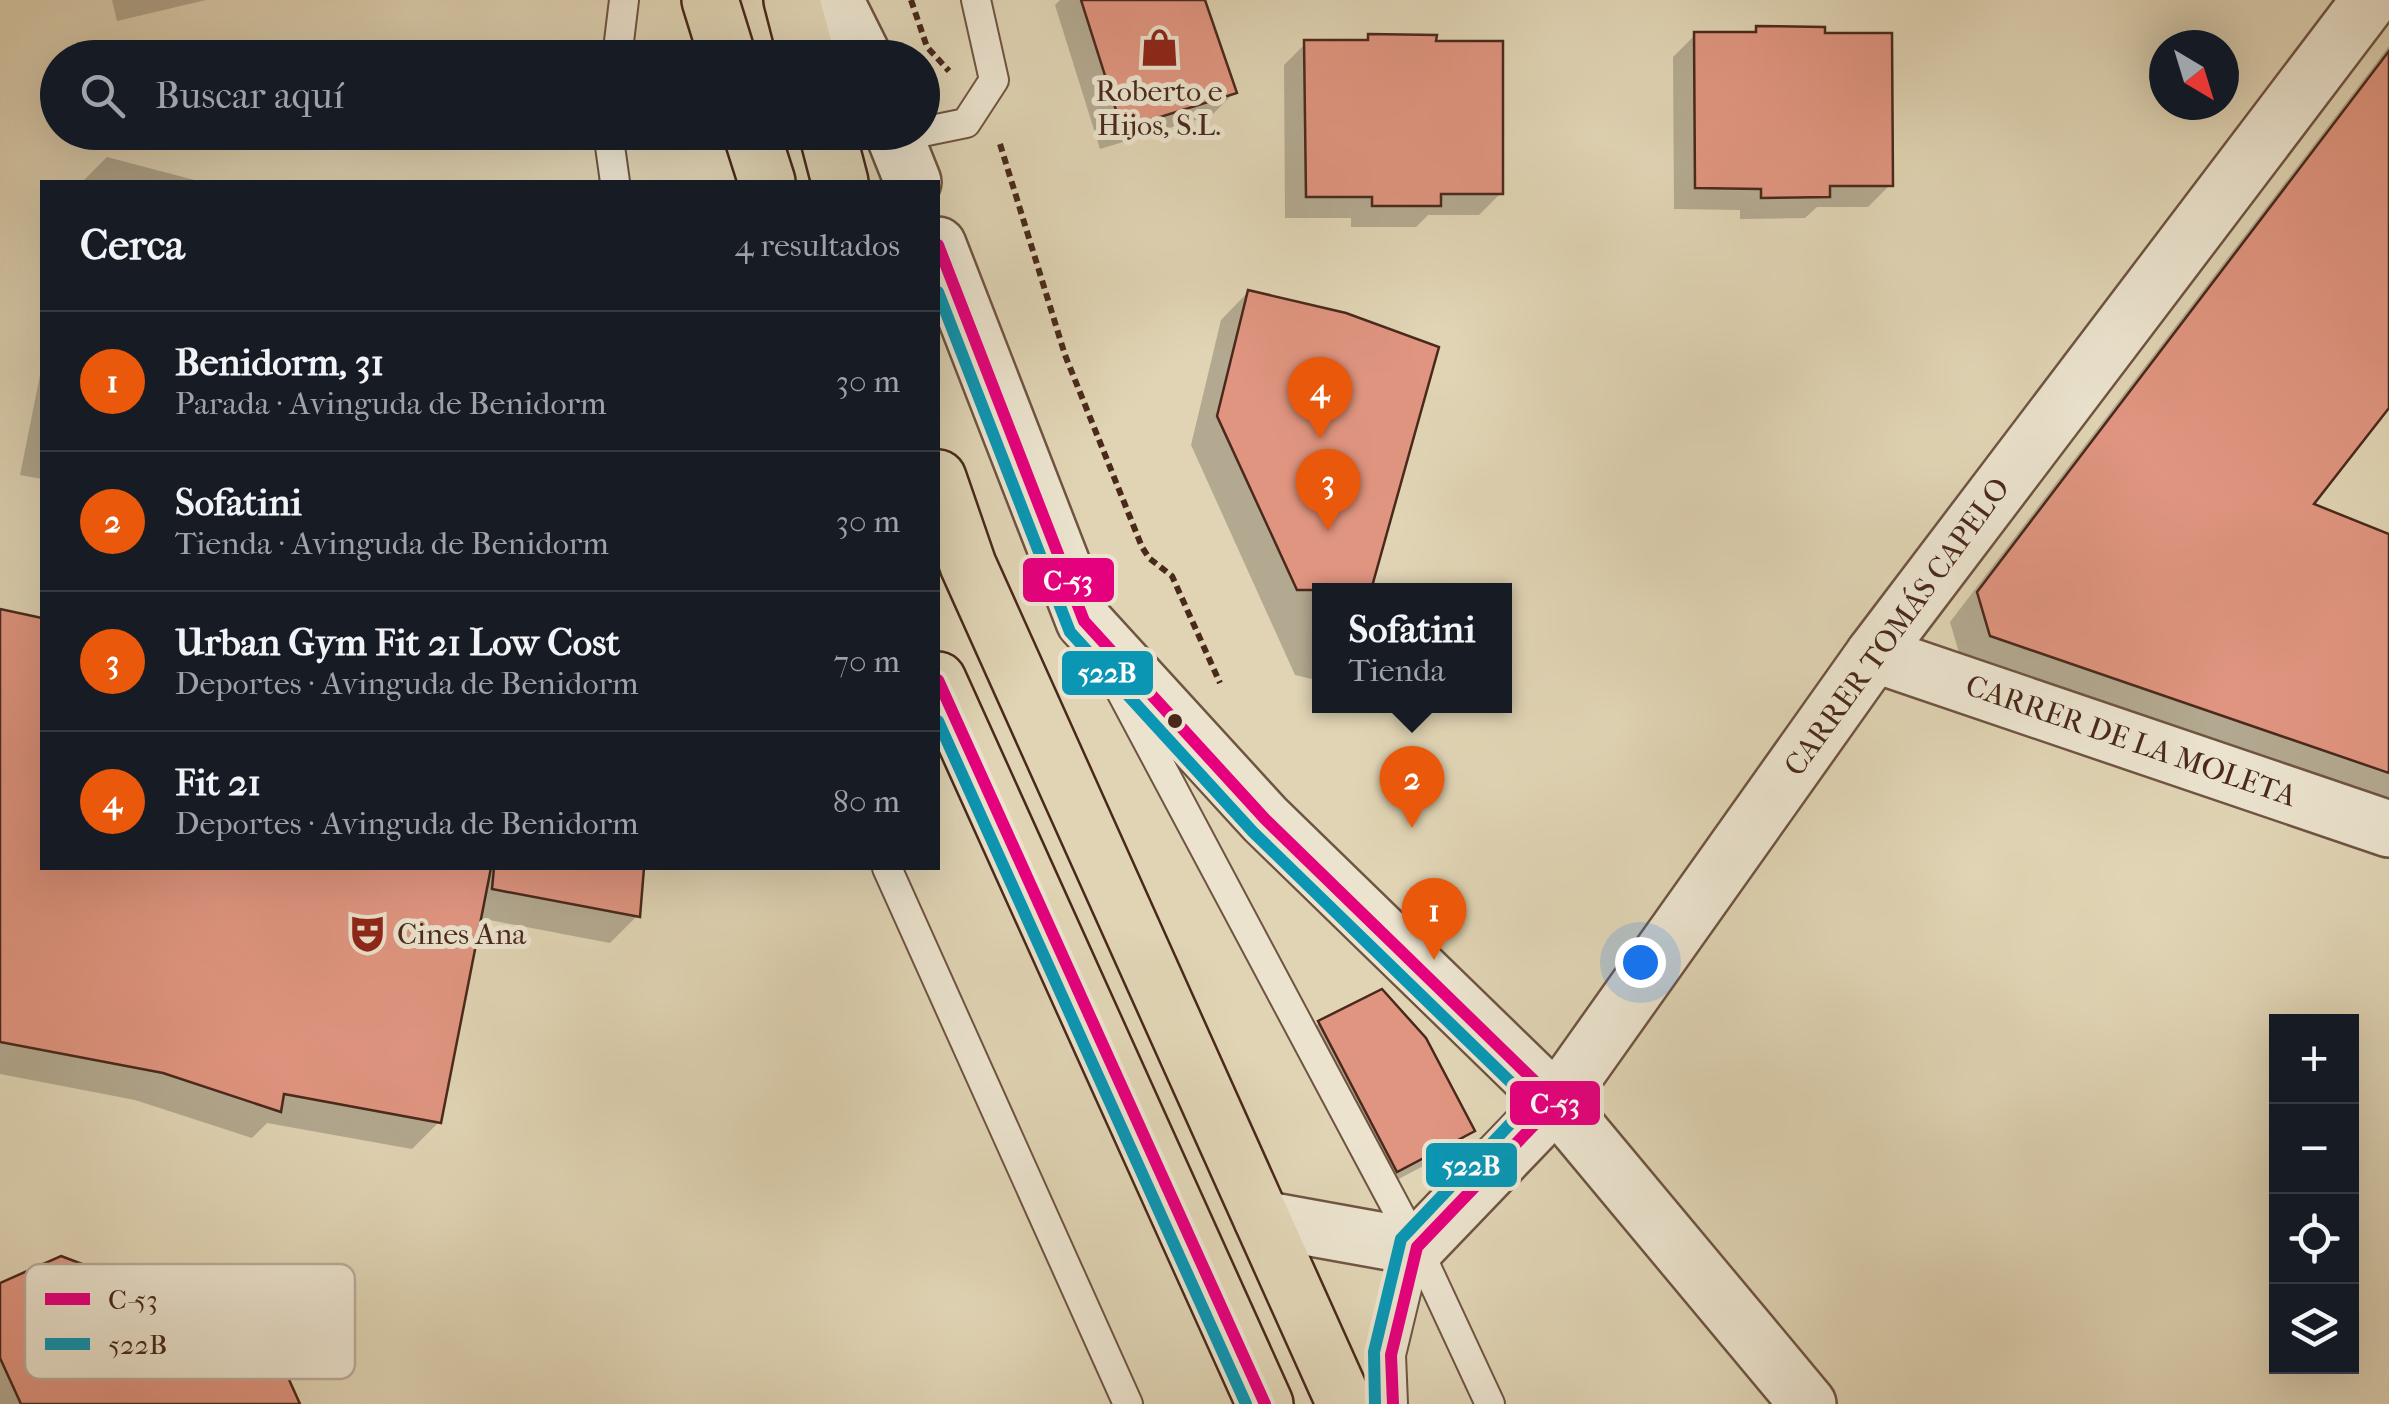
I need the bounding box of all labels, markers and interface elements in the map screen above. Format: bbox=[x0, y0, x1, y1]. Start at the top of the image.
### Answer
shop icon: Roberto e Hijos, S.L. bbox=[1138, 26, 1180, 68]
north arrow bbox=[2149, 30, 2239, 120]
search box bbox=[40, 40, 940, 150]
icon: search bbox=[75, 68, 130, 123]
text: Buscar aquí bbox=[155, 73, 344, 118]
place label: Roberto e Hijos, S.L. bbox=[1095, 74, 1223, 143]
text: Cerca bbox=[80, 221, 185, 270]
text: 4 resultados bbox=[735, 227, 900, 264]
text: Benidorm, 31 bbox=[175, 340, 384, 385]
pin: 4 bbox=[1288, 356, 1352, 439]
text: 1 bbox=[107, 363, 118, 400]
text: 30 m bbox=[836, 363, 900, 400]
text: Parada · Avinguda de Benidorm bbox=[175, 385, 607, 422]
pin: 3 bbox=[1296, 448, 1360, 531]
street label: CARRER TOMÁS CAPELO bbox=[1777, 471, 2017, 783]
text: Sofatini bbox=[175, 480, 302, 525]
text: 2 bbox=[104, 503, 121, 540]
text: 30 m bbox=[836, 503, 900, 540]
text: Tienda · Avinguda de Benidorm bbox=[175, 525, 609, 562]
line badge: C-53 bbox=[1021, 556, 1116, 604]
text: C-53 bbox=[1043, 564, 1093, 597]
popup bbox=[1312, 583, 1512, 713]
text: Sofatini bbox=[1349, 607, 1475, 652]
text: Urban Gym Fit 21 Low Cost bbox=[175, 620, 620, 665]
text: 3 bbox=[106, 643, 119, 680]
text: 70 m bbox=[834, 643, 900, 680]
line badge: 522B bbox=[1060, 649, 1155, 697]
text: Tienda bbox=[1349, 652, 1445, 689]
text: 522B bbox=[1077, 656, 1137, 689]
text: Deportes · Avinguda de Benidorm bbox=[175, 665, 639, 702]
street label: CARRER DE LA MOLETA bbox=[1961, 668, 2301, 814]
unlabelled marker bbox=[1165, 711, 1185, 731]
pin: 2 bbox=[1380, 746, 1444, 828]
text: Fit 21 bbox=[175, 760, 261, 805]
text: 4 bbox=[103, 783, 122, 820]
text: 80 m bbox=[833, 783, 900, 820]
text: Deportes · Avinguda de Benidorm bbox=[175, 805, 639, 842]
pin: 1 bbox=[1402, 878, 1466, 960]
theatre icon: Cines Ana bbox=[346, 913, 388, 955]
place label: Cines Ana bbox=[397, 917, 527, 952]
your location bbox=[1615, 937, 1666, 988]
map controls bbox=[2269, 1014, 2359, 1374]
button: + bbox=[2269, 1014, 2359, 1104]
line badge: C-53 bbox=[1508, 1079, 1602, 1127]
text: C-53 bbox=[1530, 1087, 1580, 1120]
button: − bbox=[2269, 1104, 2359, 1194]
line badge: 522B bbox=[1424, 1141, 1519, 1189]
text: 522B bbox=[1441, 1149, 1501, 1182]
button: locate bbox=[2269, 1194, 2359, 1284]
legend bbox=[25, 1264, 355, 1379]
text: C-53 bbox=[108, 1283, 158, 1316]
button: layers bbox=[2269, 1284, 2359, 1374]
text: 522B bbox=[108, 1328, 167, 1361]

